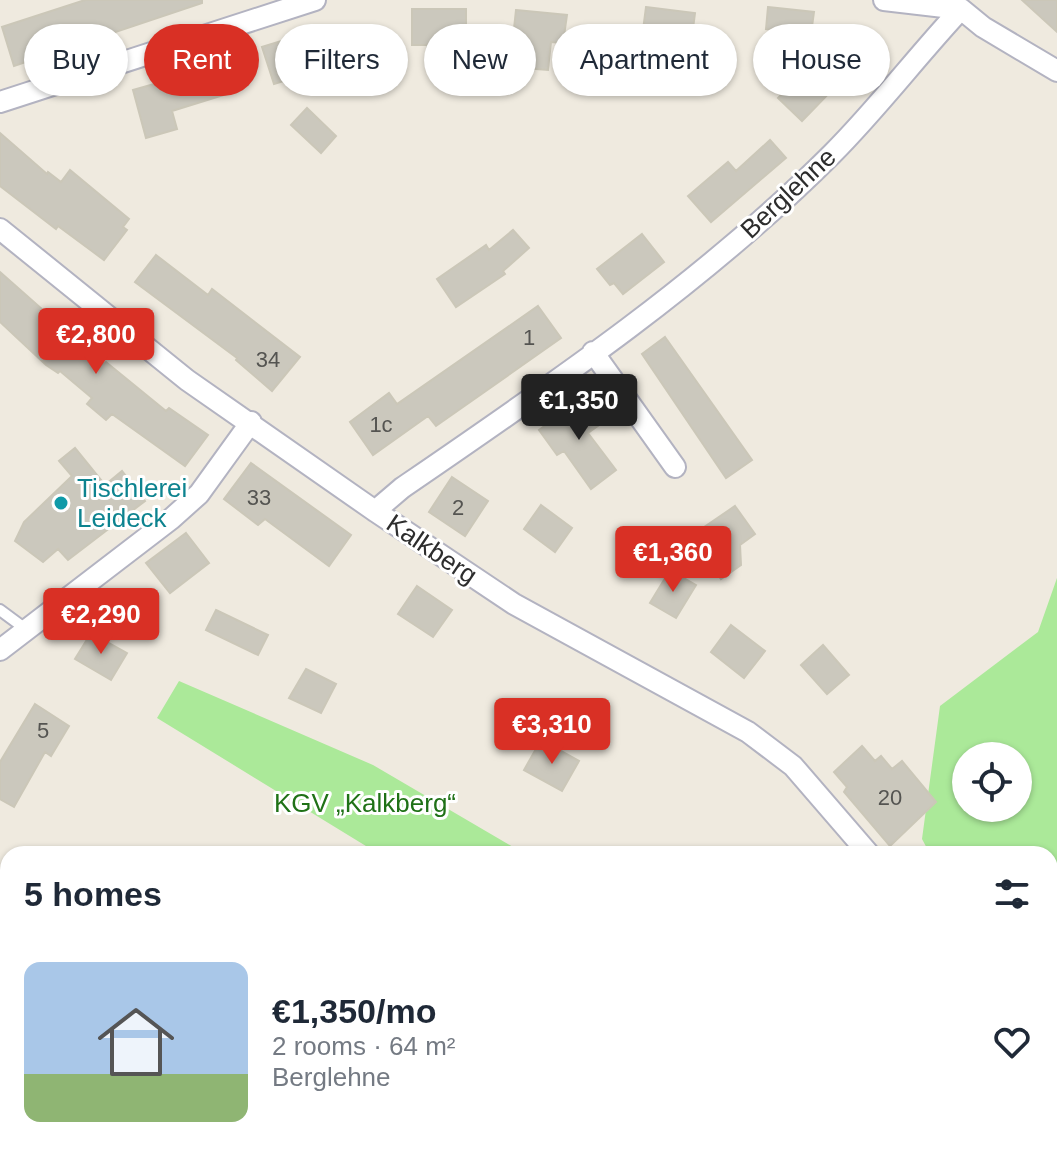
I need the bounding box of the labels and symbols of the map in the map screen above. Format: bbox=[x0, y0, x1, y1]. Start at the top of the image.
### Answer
street label: Berglehne bbox=[734, 142, 842, 244]
pin: €2,800 bbox=[31, 308, 161, 376]
house number: 1 bbox=[523, 325, 535, 350]
house number: 34 bbox=[256, 347, 280, 372]
pin: €1,350 bbox=[514, 374, 644, 442]
house number: 1c bbox=[369, 412, 393, 437]
place label: Tischlerei Leideck bbox=[77, 473, 187, 533]
house number: 33 bbox=[247, 485, 271, 510]
marker: Tischlerei Leideck bbox=[52, 494, 70, 512]
house number: 2 bbox=[452, 495, 464, 520]
street label: Kalkberg bbox=[381, 508, 483, 590]
pin: €1,360 bbox=[608, 526, 738, 594]
pin: €2,290 bbox=[36, 588, 166, 656]
pin: €3,310 bbox=[487, 698, 617, 766]
house number: 5 bbox=[37, 718, 49, 743]
house number: 20 bbox=[878, 785, 902, 810]
park label: KGV „Kalkberg“ bbox=[274, 788, 456, 818]

